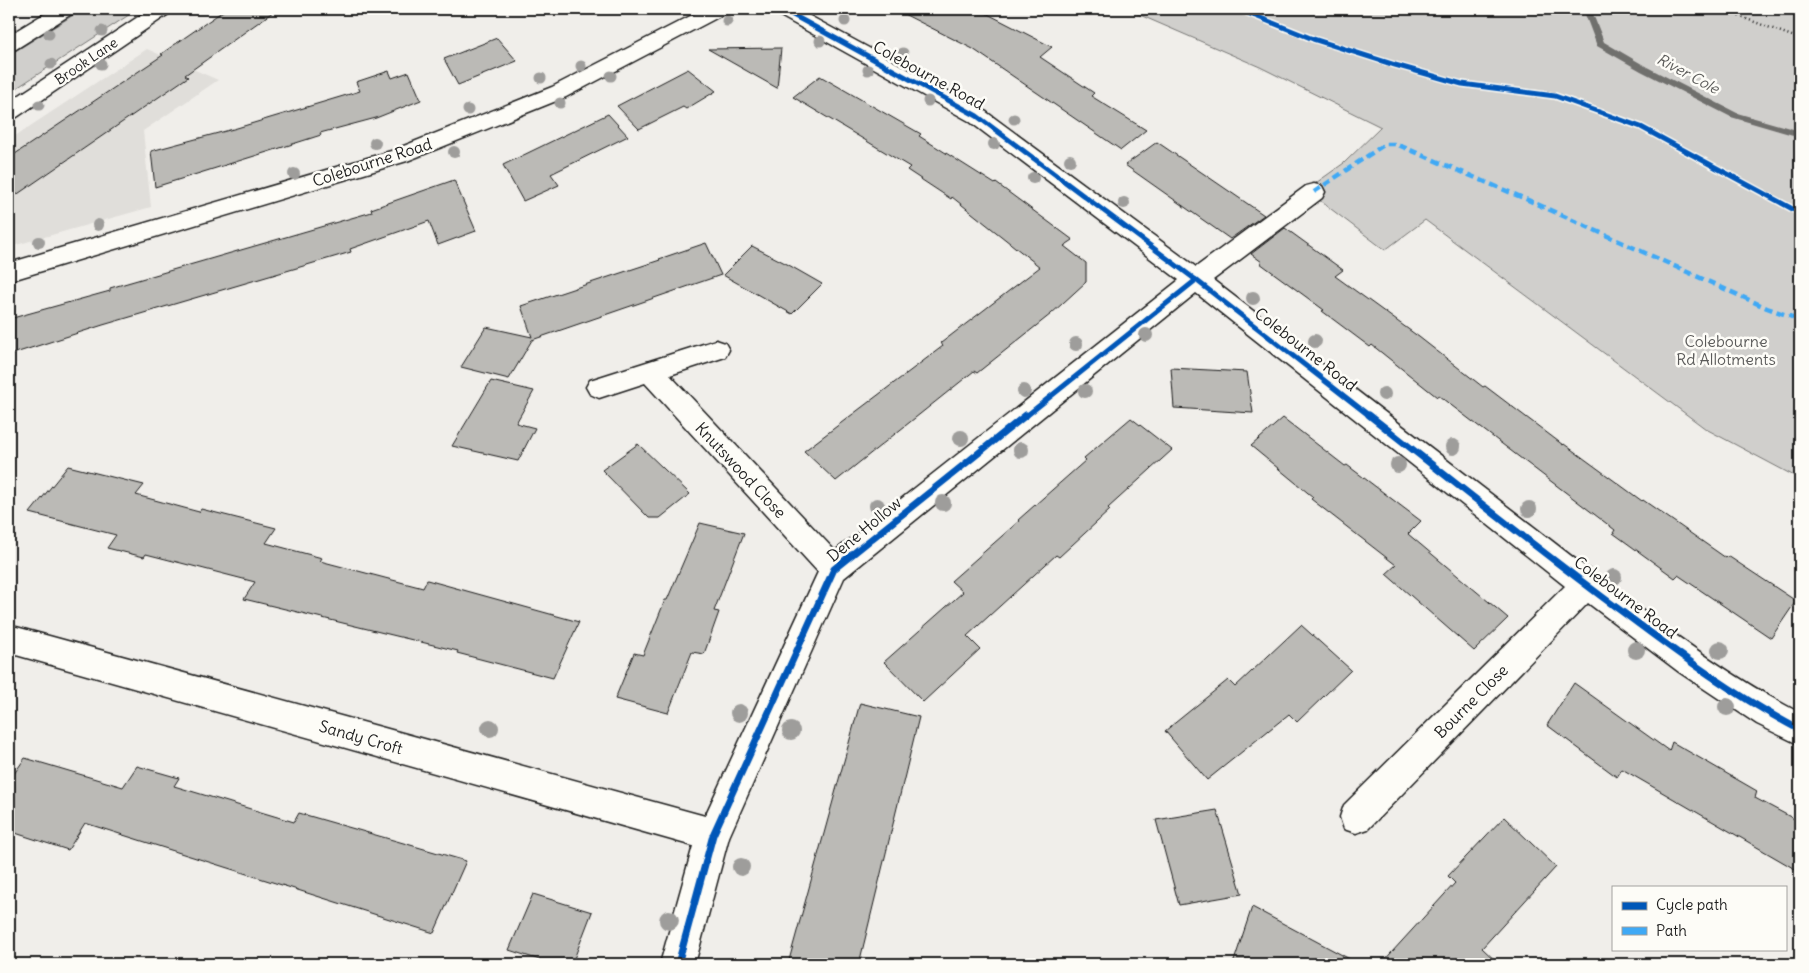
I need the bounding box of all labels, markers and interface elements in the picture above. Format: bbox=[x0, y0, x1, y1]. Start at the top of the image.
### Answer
street label: Brook Lane bbox=[51, 33, 121, 89]
street label: Colebourne Road bbox=[870, 36, 988, 114]
water label: River Cole bbox=[1654, 49, 1723, 98]
street label: Colebourne Road bbox=[310, 133, 434, 191]
street label: Colebourne Road bbox=[1251, 303, 1361, 395]
park label: Colebourne Rd Allotments bbox=[1676, 331, 1776, 369]
street label: Knutswood Close bbox=[691, 418, 791, 522]
street label: Dene Hollow bbox=[823, 492, 906, 566]
street label: Colebourne Road bbox=[1570, 552, 1682, 642]
street label: Bourne Close bbox=[1430, 660, 1512, 742]
street label: Sandy Croft bbox=[317, 716, 406, 759]
legend bbox=[1612, 886, 1786, 950]
text: Cycle path bbox=[1656, 895, 1728, 914]
text: Path bbox=[1656, 921, 1687, 940]

